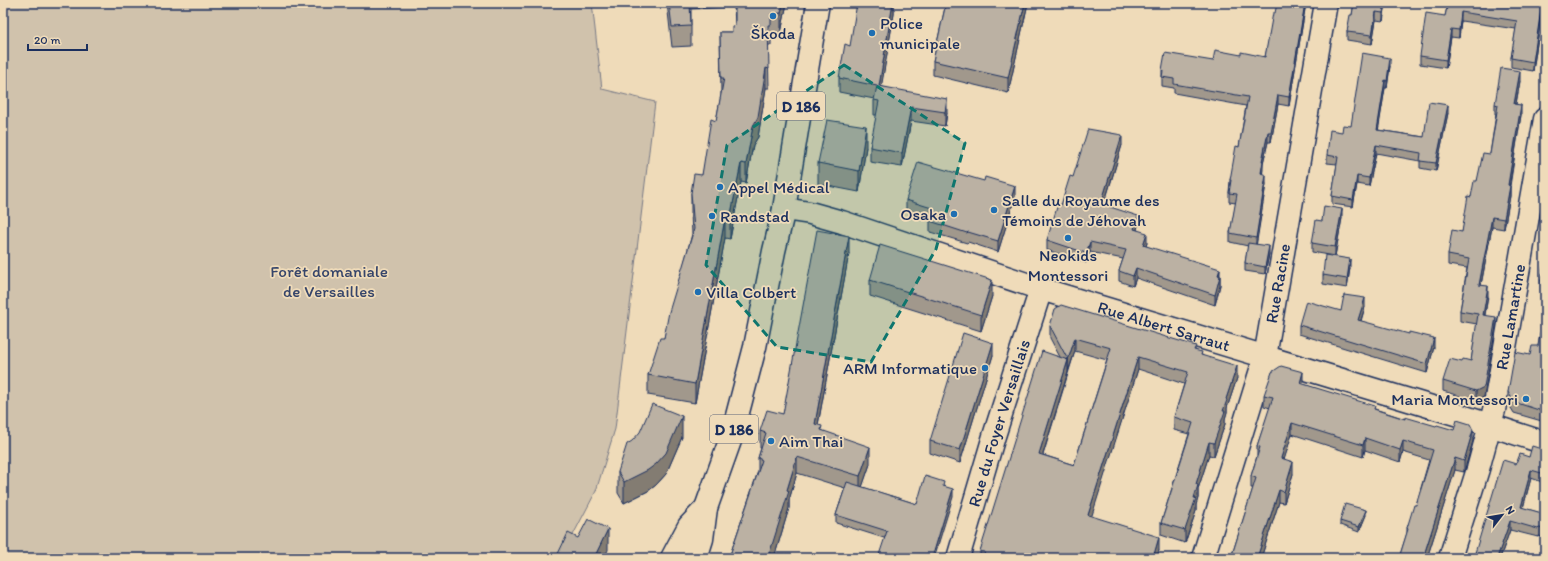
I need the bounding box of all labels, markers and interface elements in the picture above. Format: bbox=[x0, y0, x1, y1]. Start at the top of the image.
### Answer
marker: Škoda bbox=[768, 11, 778, 21]
place label: Police municipale bbox=[880, 13, 960, 53]
place label: Škoda bbox=[751, 23, 795, 43]
scale bar bbox=[28, 26, 87, 52]
marker: Police municipale bbox=[867, 28, 877, 38]
text: 20 m bbox=[34, 33, 61, 47]
road number: D 186 bbox=[777, 92, 825, 120]
place label: Appel Médical bbox=[728, 177, 830, 197]
marker: Appel Médical bbox=[715, 182, 725, 192]
place label: Salle du Royaume des Témoins de Jéhovah bbox=[1002, 190, 1160, 230]
place label: Osaka bbox=[900, 204, 946, 224]
marker: Salle du Royaume des Témoins de Jéhovah bbox=[989, 205, 999, 215]
place label: Randstad bbox=[720, 206, 789, 226]
marker: Osaka bbox=[949, 209, 959, 219]
marker: Randstad bbox=[707, 211, 717, 221]
marker: Neokids Montessori bbox=[1063, 233, 1073, 243]
street label: Rue Racine bbox=[1261, 242, 1294, 325]
place label: Neokids Montessori bbox=[1028, 245, 1108, 285]
park label: Forêt domaniale de Versailles bbox=[270, 261, 388, 301]
street label: Rue Lamartine bbox=[1491, 262, 1529, 371]
place label: Villa Colbert bbox=[706, 282, 796, 302]
marker: Villa Colbert bbox=[693, 287, 703, 297]
street label: Rue Albert Sarraut bbox=[1095, 297, 1233, 356]
street label: Rue du Foyer Versaillais bbox=[964, 337, 1034, 509]
place label: ARM Informatique bbox=[843, 358, 977, 378]
marker: ARM Informatique bbox=[980, 363, 990, 373]
place label: Maria Montessori bbox=[1391, 389, 1518, 409]
marker: Maria Montessori bbox=[1521, 394, 1531, 404]
road number: D 186 bbox=[710, 415, 758, 443]
place label: Aim Thai bbox=[779, 431, 843, 451]
marker: Aim Thai bbox=[766, 436, 776, 446]
north arrow bbox=[1482, 495, 1522, 535]
text: N bbox=[1503, 504, 1518, 517]

